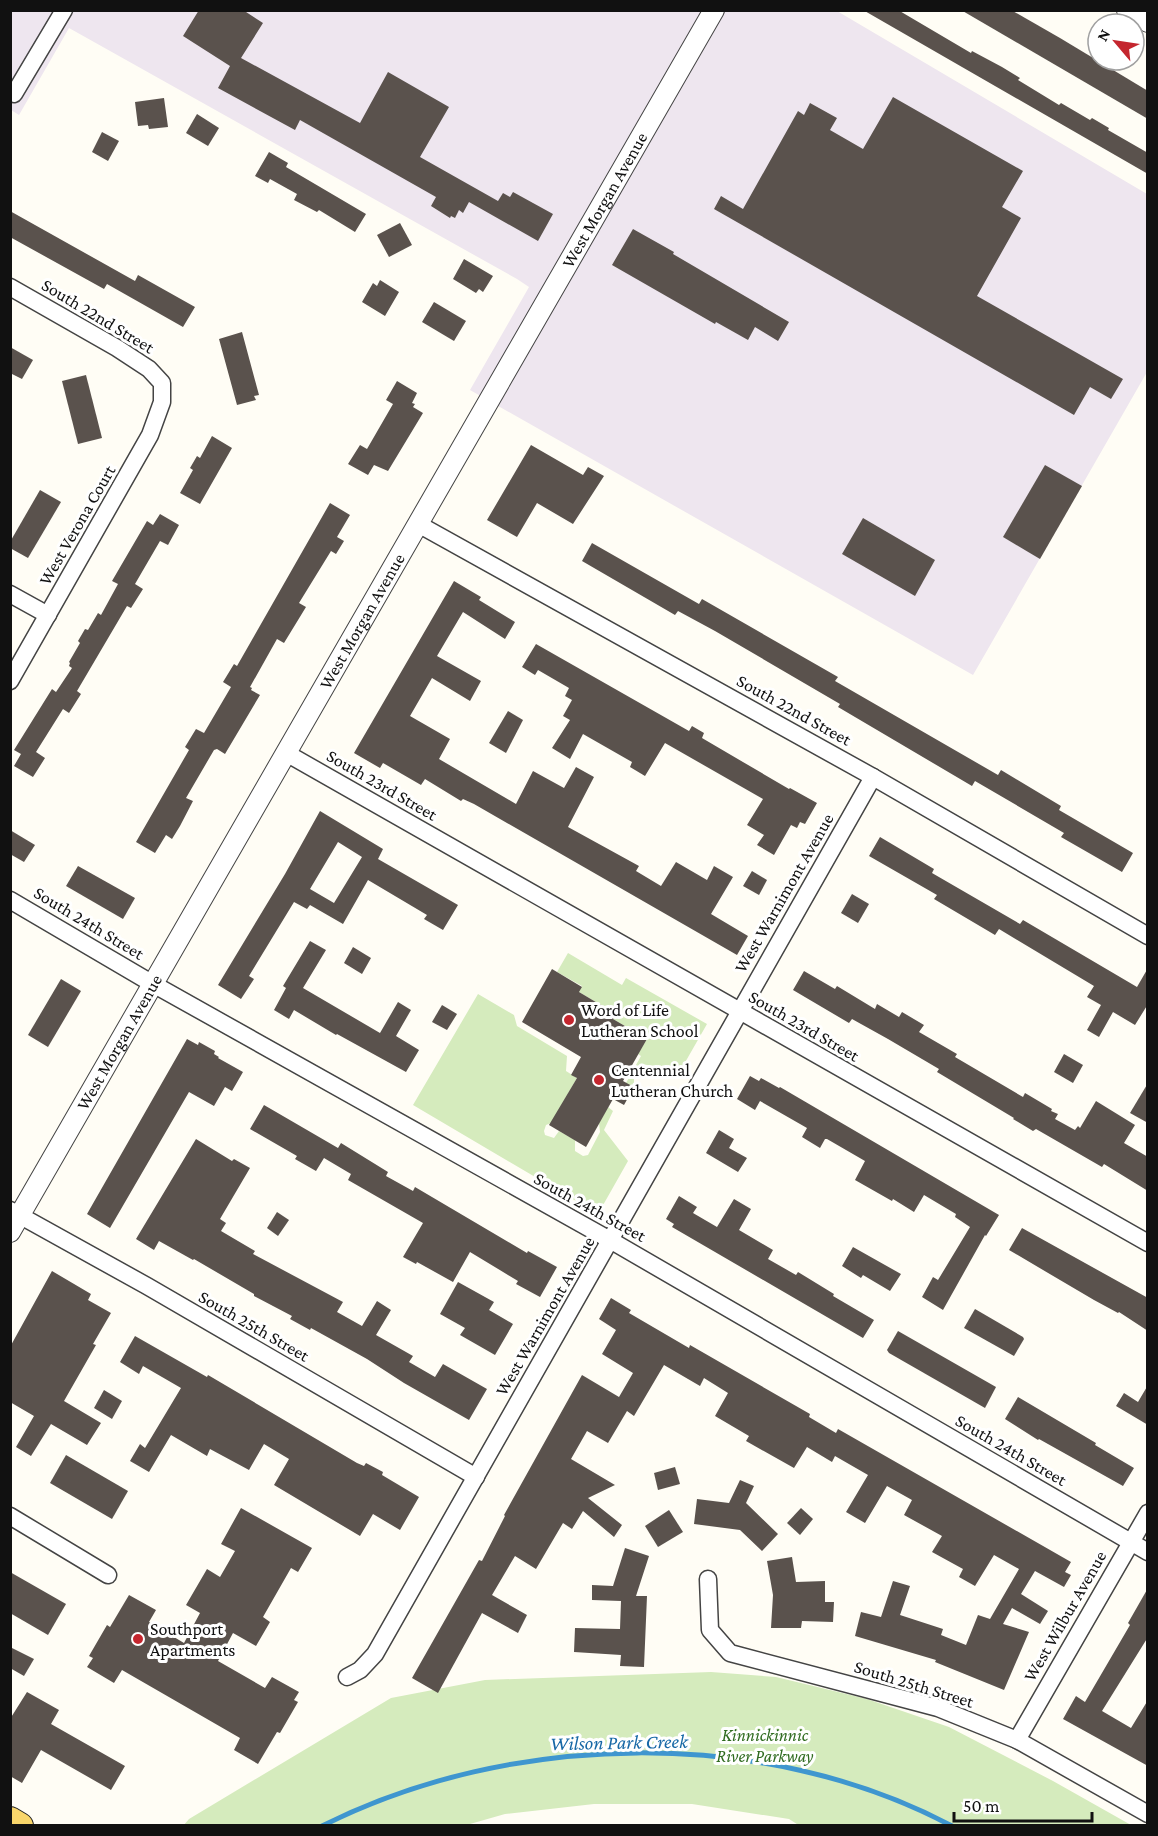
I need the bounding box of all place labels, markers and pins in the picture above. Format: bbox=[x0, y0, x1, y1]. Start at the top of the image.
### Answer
place label: Word of Life Lutheran School bbox=[581, 1000, 699, 1041]
marker: Word of Life Lutheran School bbox=[562, 1013, 576, 1027]
place label: Centennial Lutheran Church bbox=[611, 1060, 734, 1101]
marker: Centennial Lutheran Church bbox=[592, 1073, 606, 1087]
place label: Southport Apartments bbox=[150, 1619, 235, 1660]
marker: Southport Apartments bbox=[131, 1632, 145, 1646]

